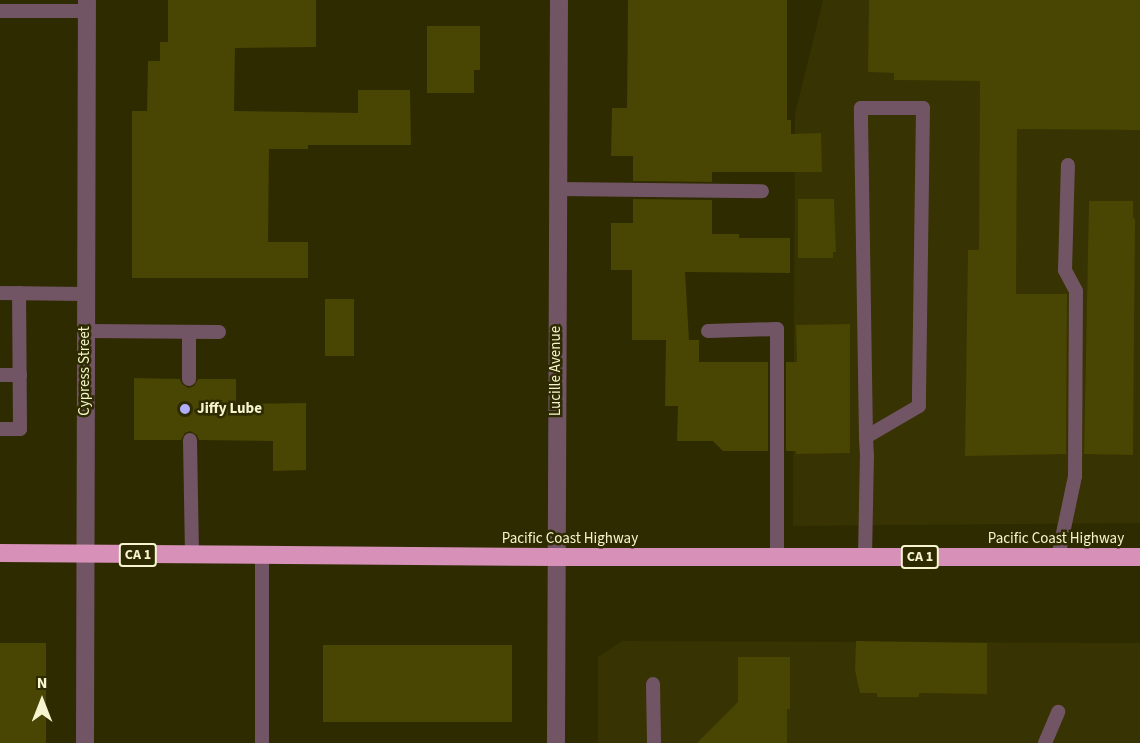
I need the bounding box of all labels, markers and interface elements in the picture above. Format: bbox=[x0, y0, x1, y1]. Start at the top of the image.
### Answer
street label: Cypress Street bbox=[76, 326, 94, 416]
street label: Lucille Avenue bbox=[547, 326, 565, 416]
place label: Jiffy Lube bbox=[197, 400, 262, 418]
marker: Jiffy Lube bbox=[178, 402, 192, 416]
street label: Pacific Coast Highway bbox=[502, 530, 638, 548]
street label: Pacific Coast Highway bbox=[988, 530, 1124, 548]
road number: CA 1 bbox=[118, 544, 158, 566]
road number: CA 1 bbox=[900, 546, 940, 568]
north arrow bbox=[12, 671, 72, 731]
text: N bbox=[37, 672, 47, 694]

